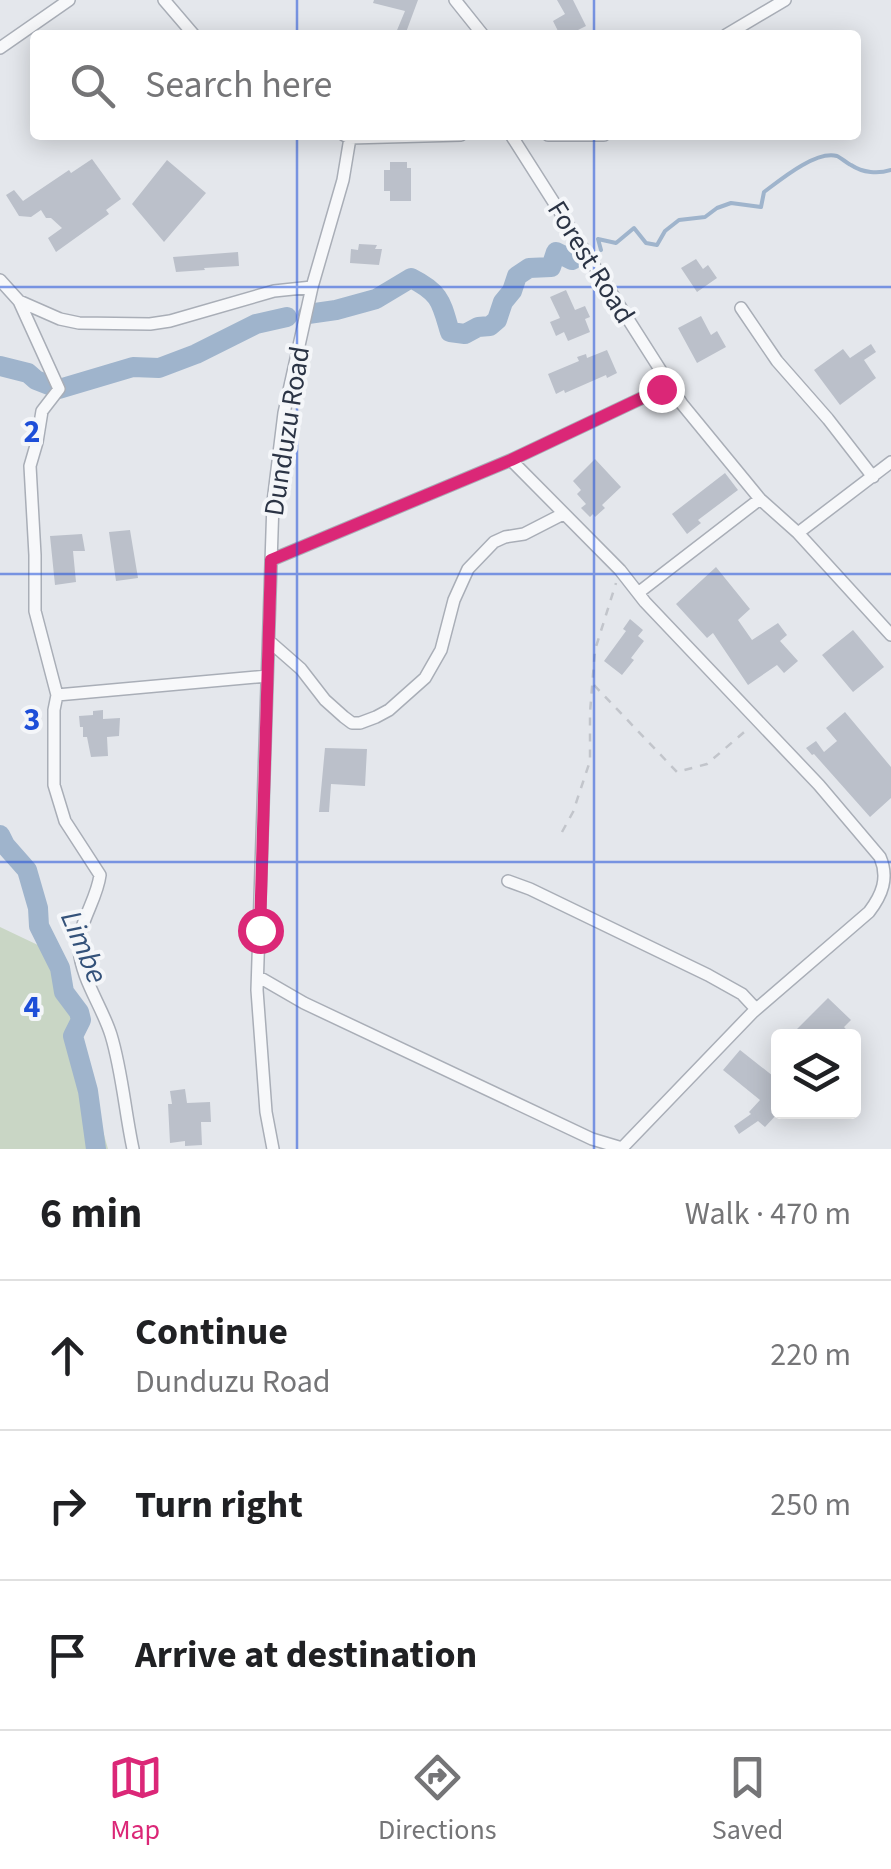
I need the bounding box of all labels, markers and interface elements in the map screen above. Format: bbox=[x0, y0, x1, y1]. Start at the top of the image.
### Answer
search box bbox=[30, 30, 861, 140]
icon: search bbox=[65, 58, 120, 113]
text: Search here bbox=[145, 58, 332, 112]
street label: Forest Road bbox=[537, 193, 645, 331]
street label: Dunduzu Road bbox=[254, 343, 320, 519]
route end bbox=[639, 367, 685, 413]
text: 2 bbox=[24, 409, 40, 455]
text: 3 bbox=[24, 697, 40, 743]
water label: Limbe bbox=[49, 904, 119, 990]
route start bbox=[238, 908, 284, 954]
text: 4 bbox=[24, 984, 41, 1030]
map controls bbox=[771, 1029, 861, 1119]
button: layers bbox=[771, 1029, 861, 1119]
text: 6 min bbox=[40, 1184, 142, 1244]
text: Walk · 470 m bbox=[685, 1191, 851, 1237]
text: Continue bbox=[135, 1305, 288, 1359]
icon: ahead bbox=[40, 1328, 95, 1383]
text: 220 m bbox=[770, 1332, 851, 1378]
text: Dunduzu Road bbox=[135, 1359, 331, 1405]
icon: right bbox=[40, 1478, 95, 1533]
text: Turn right bbox=[135, 1478, 303, 1532]
text: 250 m bbox=[770, 1482, 851, 1528]
icon: arrive bbox=[40, 1628, 95, 1683]
text: Arrive at destination bbox=[135, 1628, 477, 1682]
tab: Map bbox=[108, 1750, 163, 1850]
tab: Directions bbox=[378, 1750, 497, 1850]
tab: Saved bbox=[712, 1750, 783, 1850]

